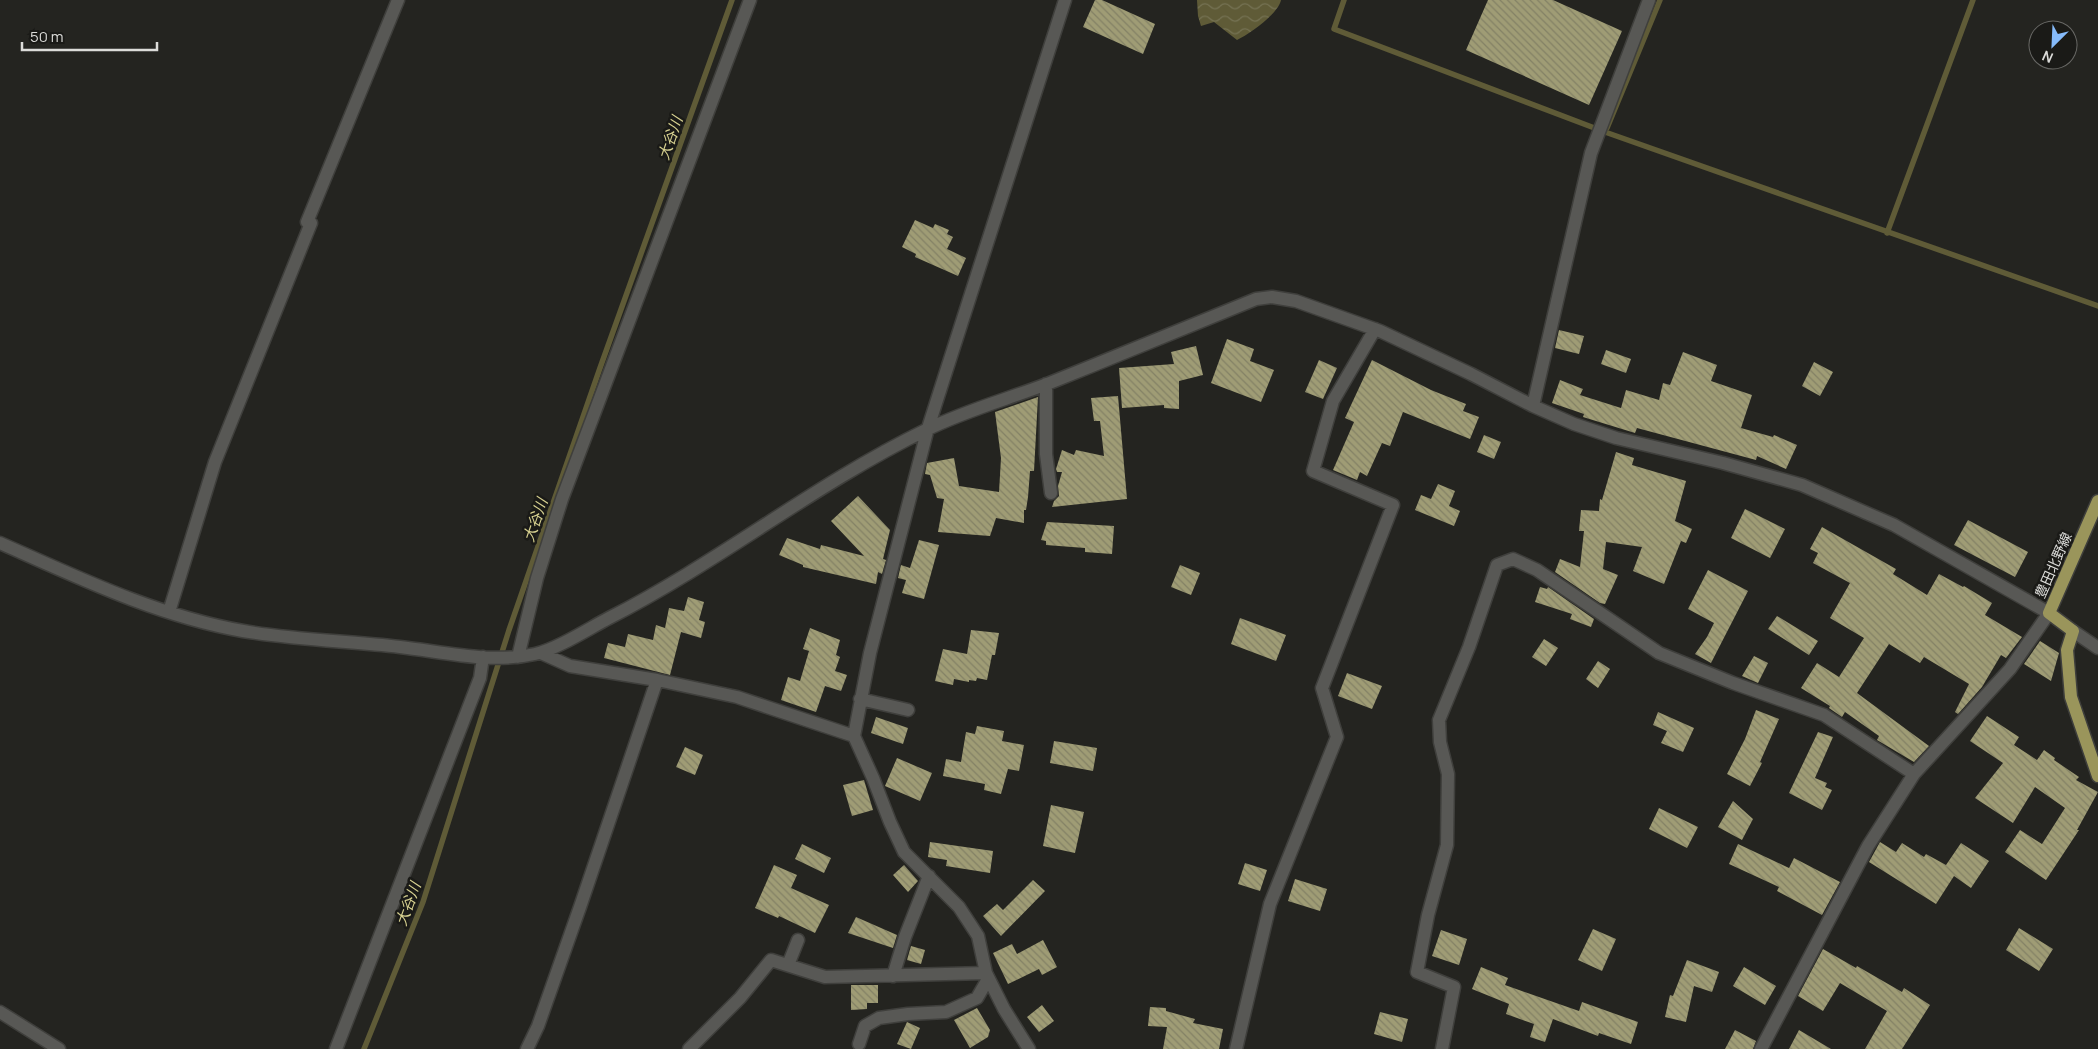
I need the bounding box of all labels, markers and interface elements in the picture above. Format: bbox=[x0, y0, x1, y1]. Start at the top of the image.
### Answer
scale bar bbox=[22, 20, 158, 52]
north arrow bbox=[2028, 20, 2078, 70]
text: 50 m bbox=[30, 26, 64, 47]
text: N bbox=[2039, 47, 2056, 68]
water label: 大谷川 bbox=[653, 111, 688, 163]
water label: 大谷川 bbox=[518, 493, 553, 545]
street label: 豊田北野線 bbox=[2030, 529, 2076, 601]
water label: 大谷川 bbox=[390, 877, 426, 929]

